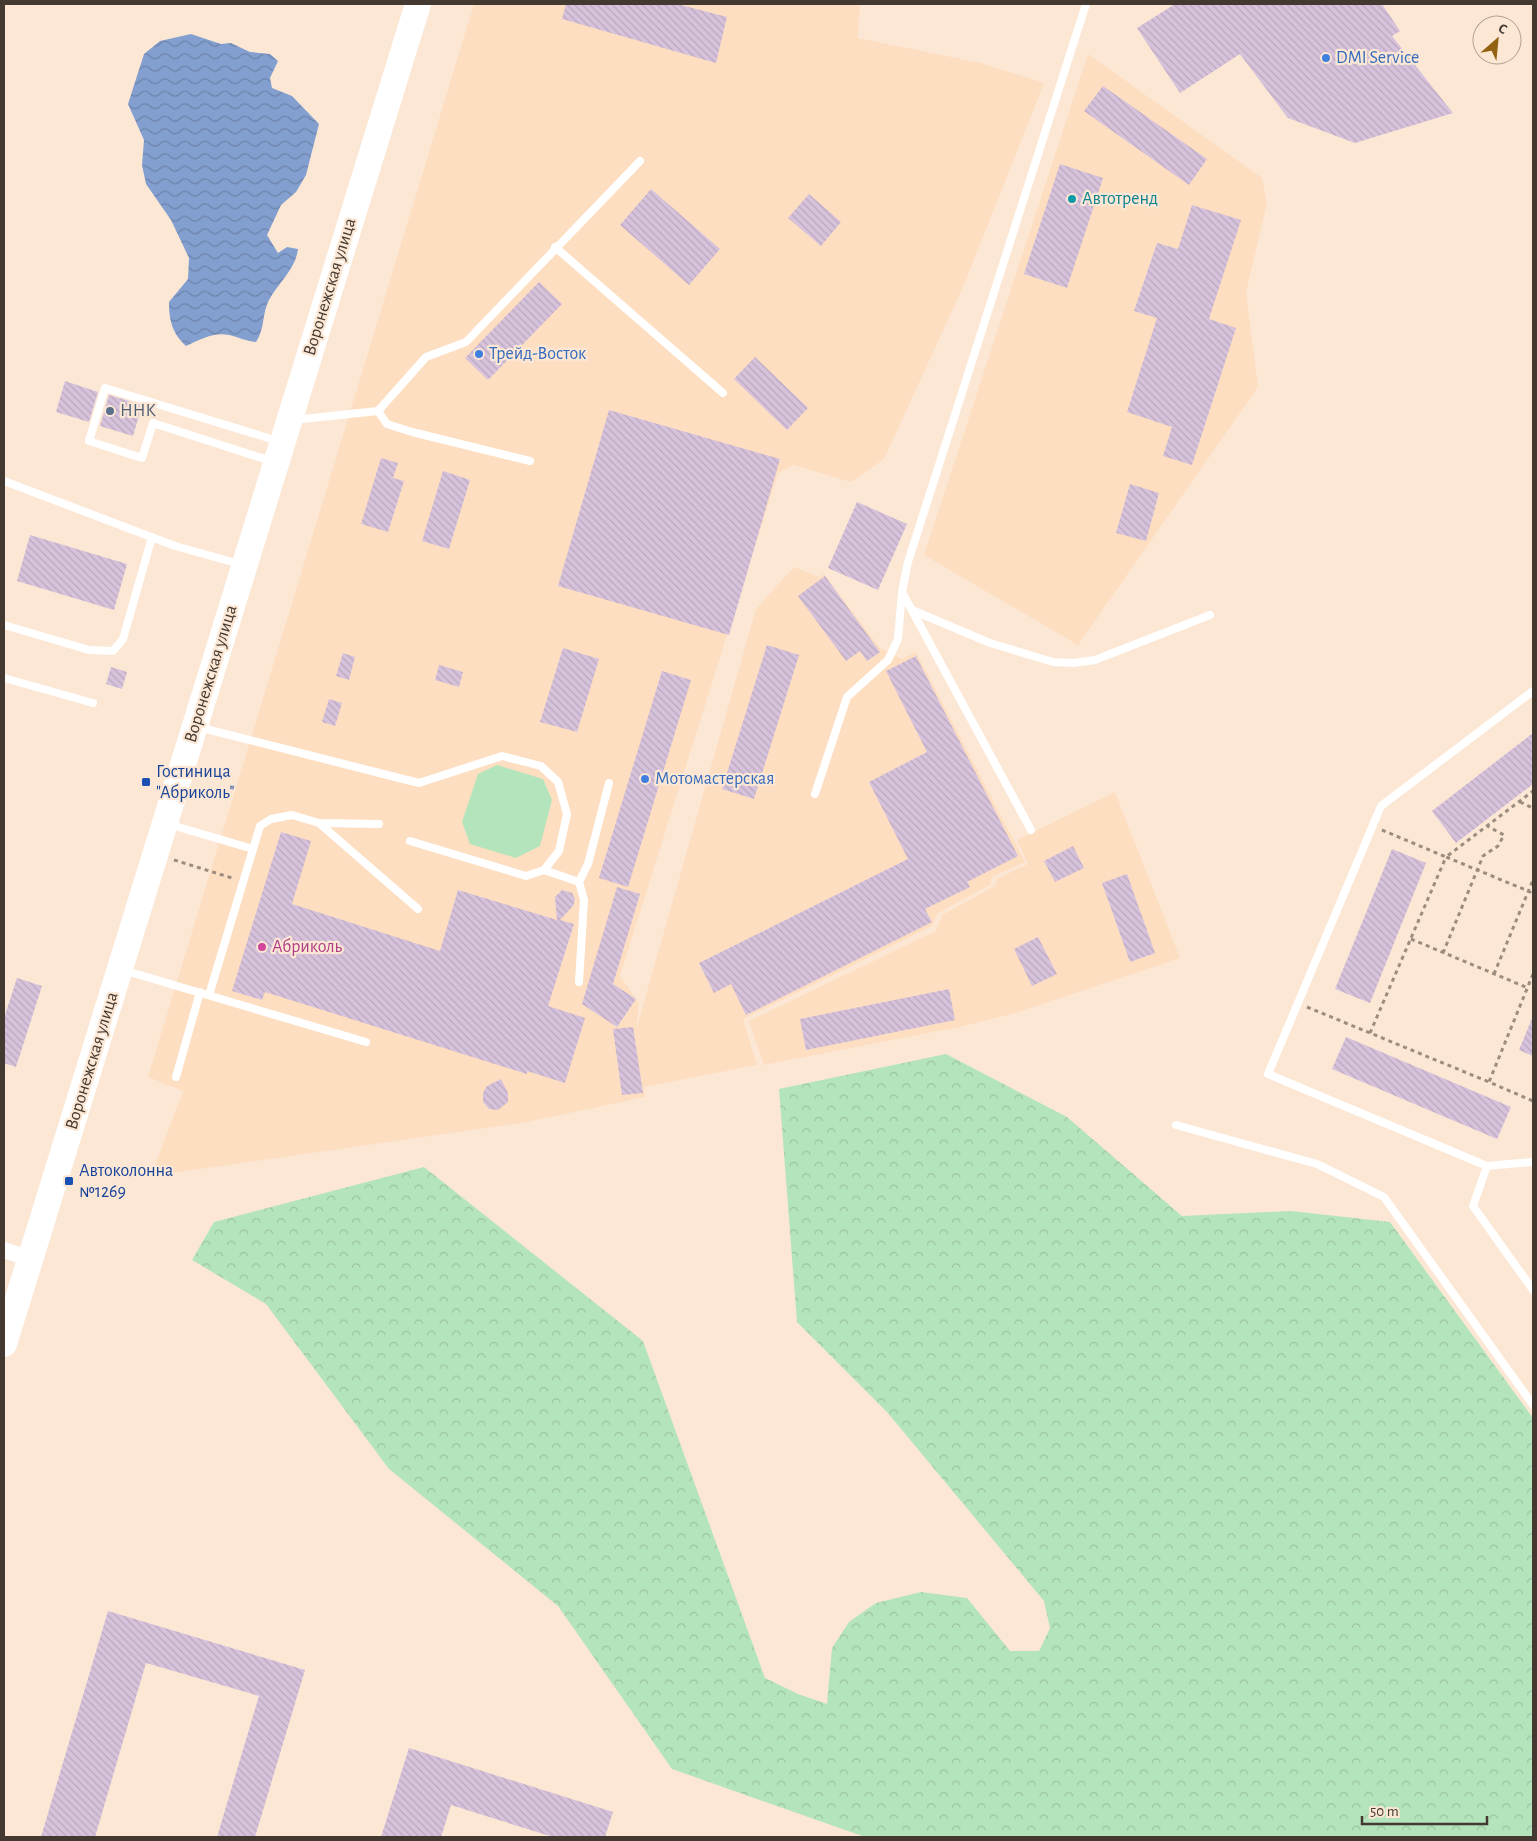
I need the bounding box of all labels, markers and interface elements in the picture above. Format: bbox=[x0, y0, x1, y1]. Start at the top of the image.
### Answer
north arrow bbox=[1472, 15, 1522, 65]
text: С bbox=[1496, 21, 1509, 37]
place label: DMI Service bbox=[1336, 49, 1419, 67]
marker: DMI Service bbox=[1320, 52, 1332, 64]
place label: Автотренд bbox=[1082, 190, 1158, 208]
marker: Автотренд bbox=[1066, 193, 1078, 205]
street label: Воронежская улица bbox=[301, 216, 359, 358]
place label: Трейд-Восток bbox=[489, 345, 587, 363]
marker: Трейд-Восток bbox=[473, 348, 485, 360]
place label: ННК bbox=[120, 402, 157, 420]
marker: ННК bbox=[104, 405, 116, 417]
street label: Воронежская улица bbox=[182, 603, 240, 745]
place label: Гостиница "Абриколь" bbox=[156, 763, 234, 802]
place label: Мотомастерская bbox=[655, 770, 775, 788]
marker: Мотомастерская bbox=[639, 773, 651, 785]
marker: Гостиница "Абриколь" bbox=[140, 776, 152, 788]
place label: Абриколь bbox=[272, 937, 342, 956]
marker: Абриколь bbox=[256, 941, 268, 953]
street label: Воронежская улица bbox=[63, 990, 121, 1132]
place label: Автоколонна №1269 bbox=[79, 1162, 173, 1201]
marker: Автоколонна №1269 bbox=[63, 1175, 75, 1187]
scale bar bbox=[1362, 1794, 1487, 1826]
text: 50 m bbox=[1370, 1804, 1399, 1819]

